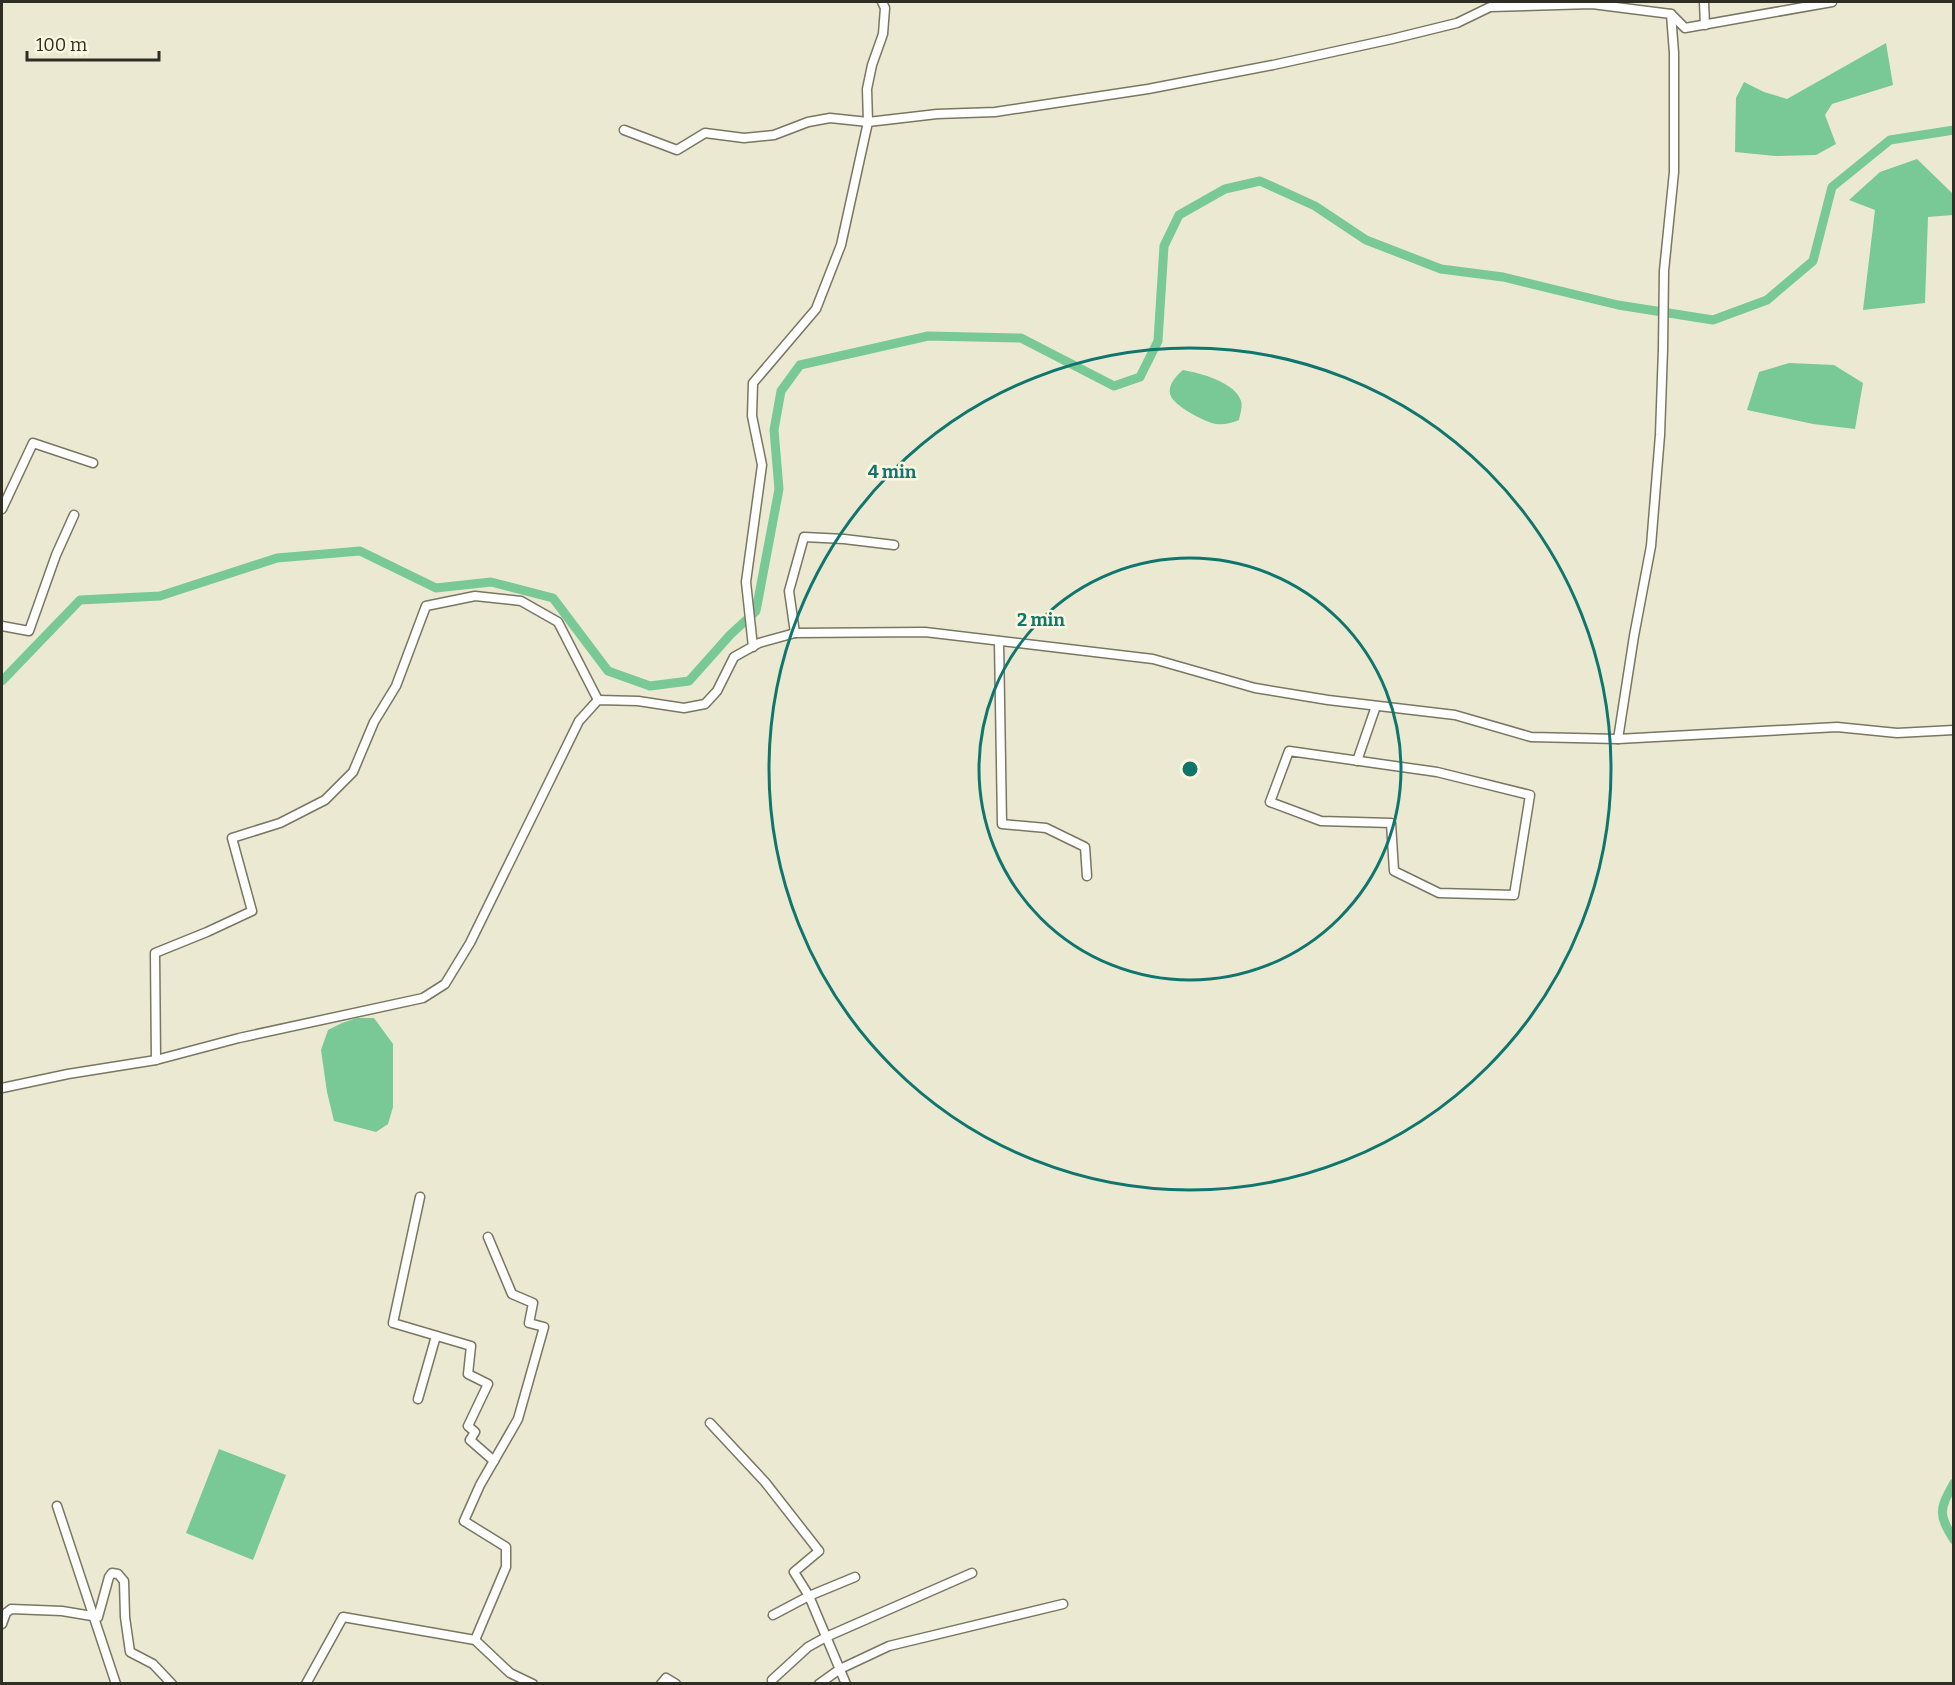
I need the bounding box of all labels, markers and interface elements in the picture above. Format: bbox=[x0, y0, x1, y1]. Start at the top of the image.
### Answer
scale bar bbox=[27, 24, 159, 62]
text: 100 m bbox=[36, 34, 87, 56]
text: 4 min bbox=[868, 461, 917, 483]
text: 2 min bbox=[1017, 609, 1065, 631]
centre of rings bbox=[1180, 759, 1200, 779]

